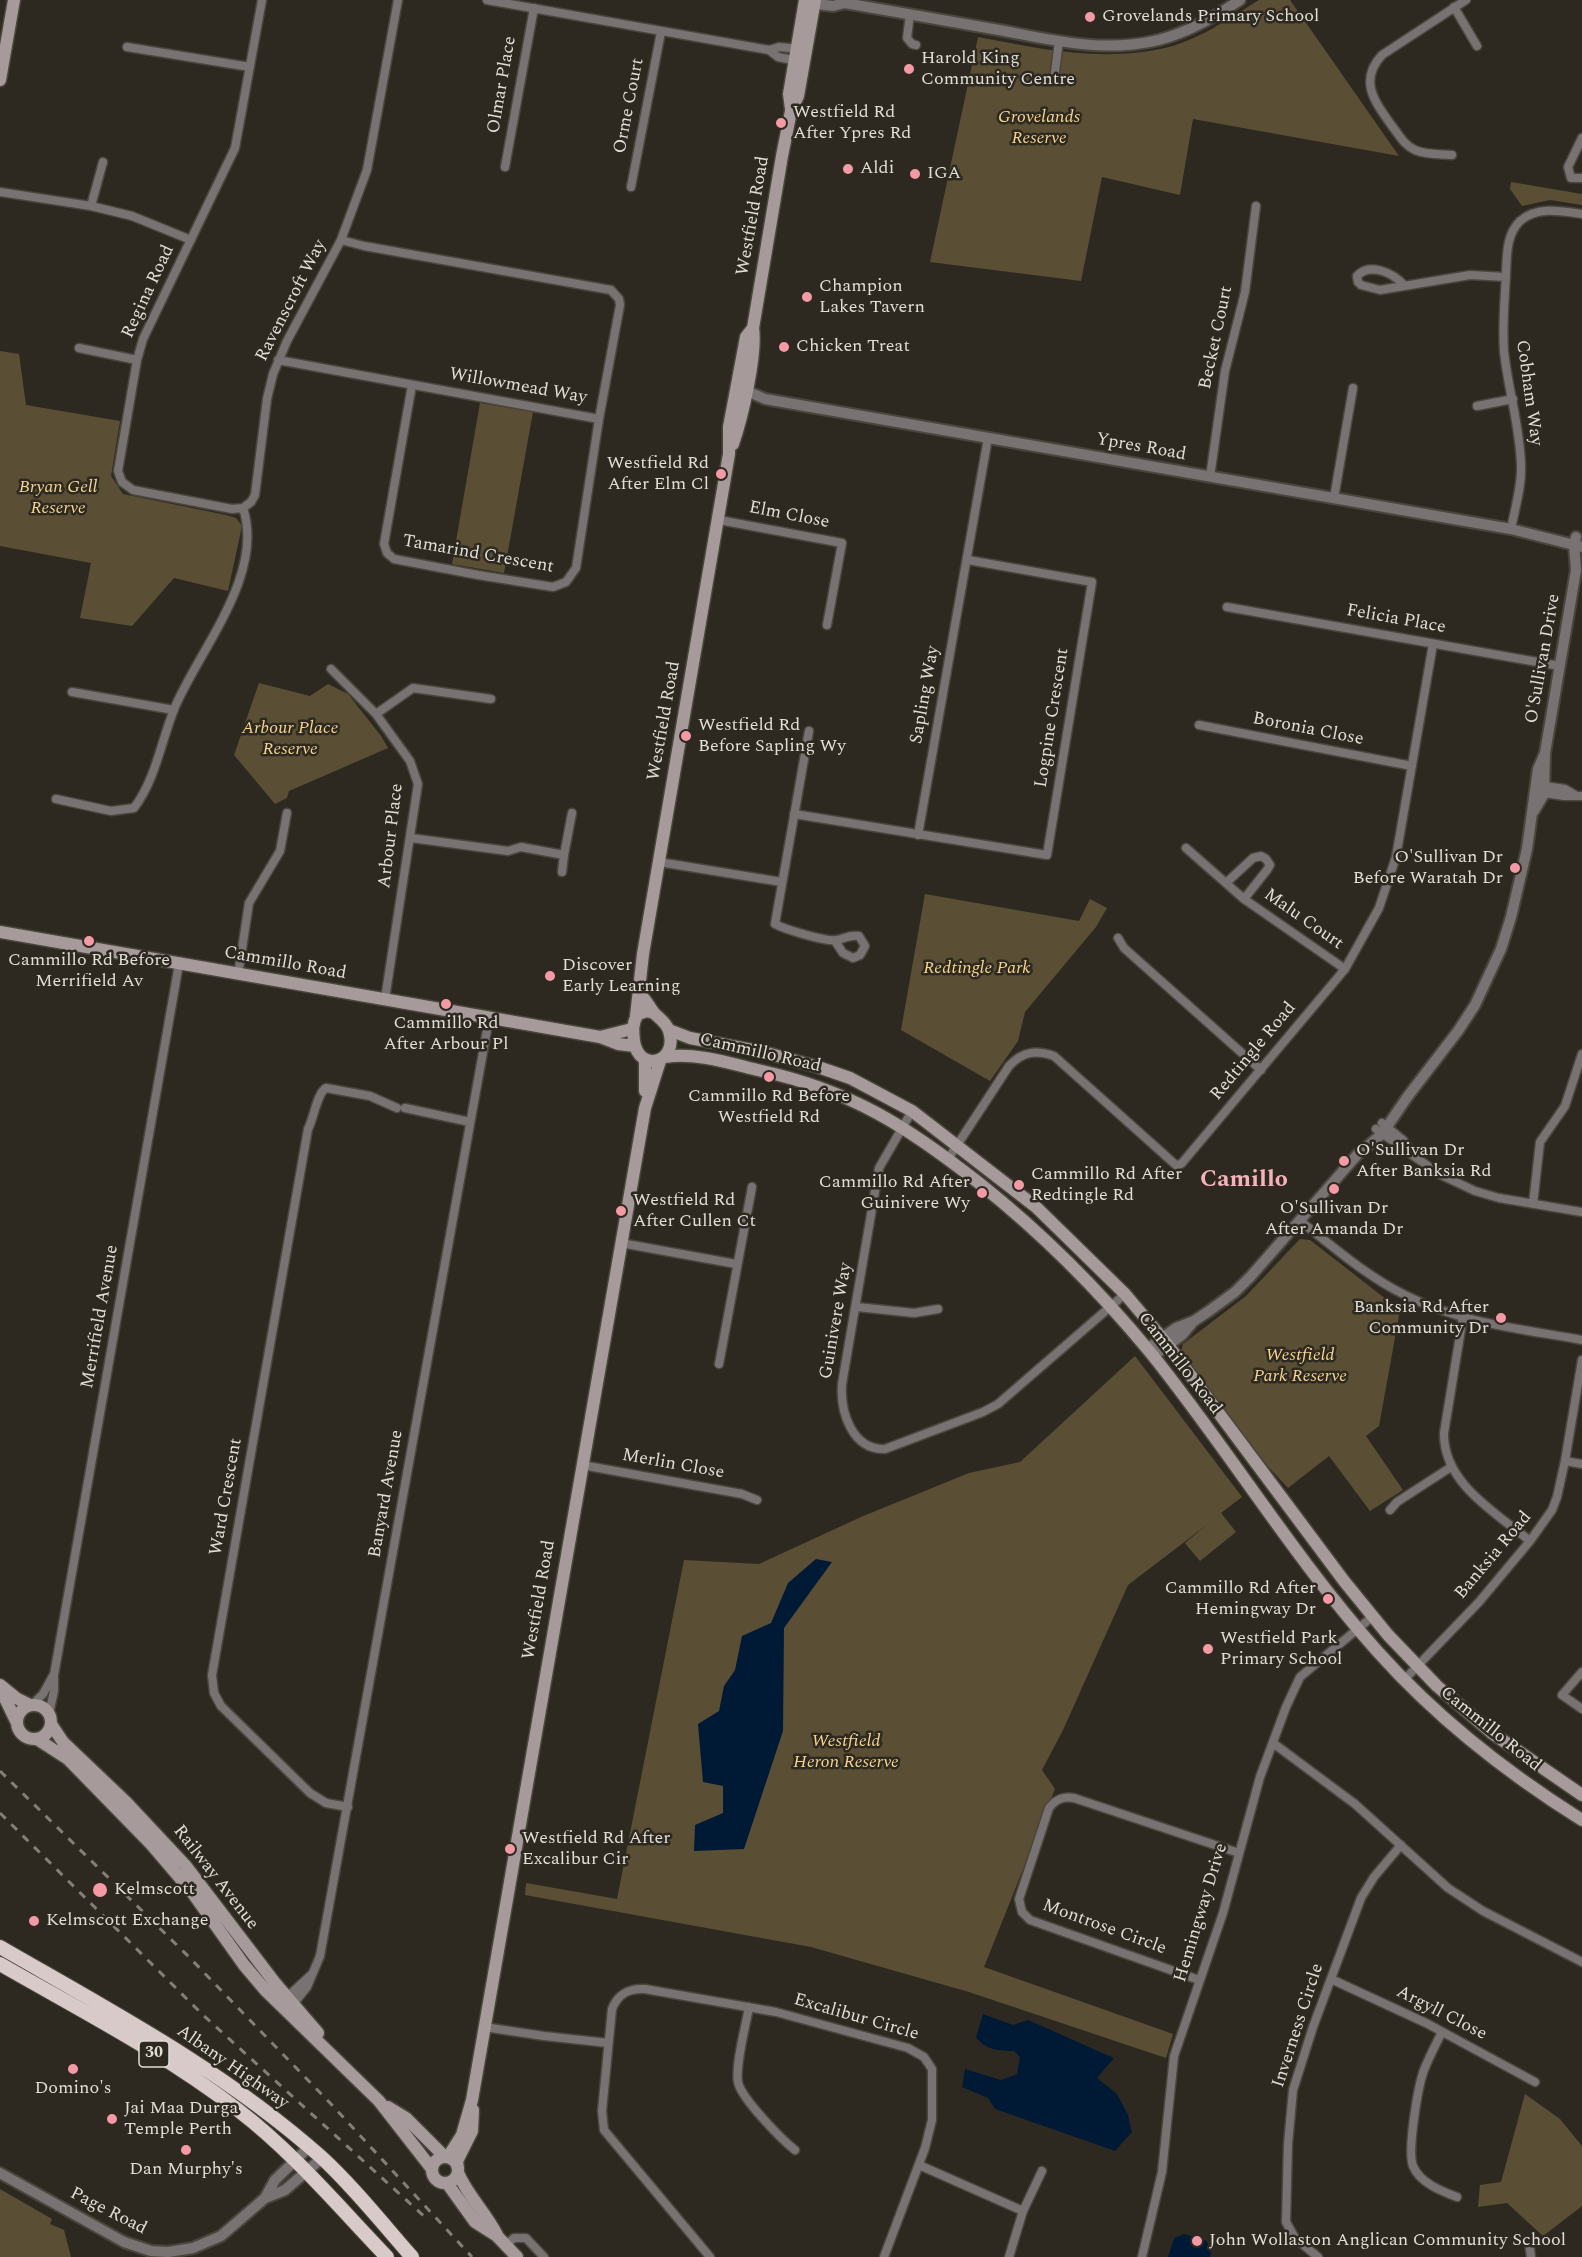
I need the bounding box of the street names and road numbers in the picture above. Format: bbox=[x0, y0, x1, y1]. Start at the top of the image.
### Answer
street label: Olmar Place bbox=[484, 35, 522, 135]
street label: Orme Court bbox=[610, 56, 650, 156]
street label: Westfield Road bbox=[733, 155, 775, 277]
street label: Ravenscroft Way bbox=[252, 237, 332, 365]
street label: Regina Road bbox=[118, 242, 180, 342]
street label: Becket Court bbox=[1196, 284, 1238, 392]
street label: Cobham Way bbox=[1510, 339, 1546, 447]
street label: Willowmead Way bbox=[448, 364, 588, 410]
street label: Ypres Road bbox=[1094, 429, 1188, 467]
street label: Elm Close bbox=[747, 498, 831, 534]
street label: Tamarind Crescent bbox=[401, 531, 555, 579]
street label: O'Sullivan Drive bbox=[1522, 592, 1566, 726]
street label: Felicia Place bbox=[1345, 601, 1447, 639]
street label: Sapling Way bbox=[907, 644, 945, 746]
street label: Logpine Crescent bbox=[1031, 647, 1075, 789]
street label: Westfield Road bbox=[644, 660, 686, 782]
street label: Boronia Close bbox=[1251, 709, 1365, 751]
street label: Arbour Place bbox=[375, 782, 409, 890]
street label: Malu Court bbox=[1259, 885, 1347, 955]
street label: Cammillo Road bbox=[222, 943, 348, 985]
street label: Redtingle Road bbox=[1207, 998, 1301, 1106]
street label: Cammillo Road bbox=[697, 1030, 823, 1078]
street label: Merrifield Avenue bbox=[78, 1243, 124, 1391]
street label: Guinivere Way bbox=[816, 1261, 858, 1381]
street label: Cammillo Road bbox=[1132, 1309, 1226, 1419]
street label: Banyard Avenue bbox=[365, 1428, 409, 1560]
street label: Ward Crescent bbox=[206, 1437, 248, 1557]
street label: Merlin Close bbox=[620, 1445, 726, 1485]
street label: Banksia Road bbox=[1451, 1508, 1537, 1604]
street label: Westfield Road bbox=[519, 1539, 561, 1661]
street label: Cammillo Road bbox=[1435, 1683, 1545, 1777]
street label: Railway Avenue bbox=[168, 1821, 262, 1935]
street label: Hemingway Drive bbox=[1171, 1841, 1233, 1985]
street label: Montrose Circle bbox=[1039, 1896, 1169, 1960]
street label: Inverness Circle bbox=[1269, 1961, 1329, 2091]
street label: Argyll Close bbox=[1392, 1982, 1490, 2046]
street label: Excalibur Circle bbox=[791, 1990, 921, 2046]
street label: Albany Highway bbox=[172, 2021, 292, 2115]
road number: 30 bbox=[139, 2041, 169, 2067]
street label: Page Road bbox=[66, 2183, 150, 2241]

